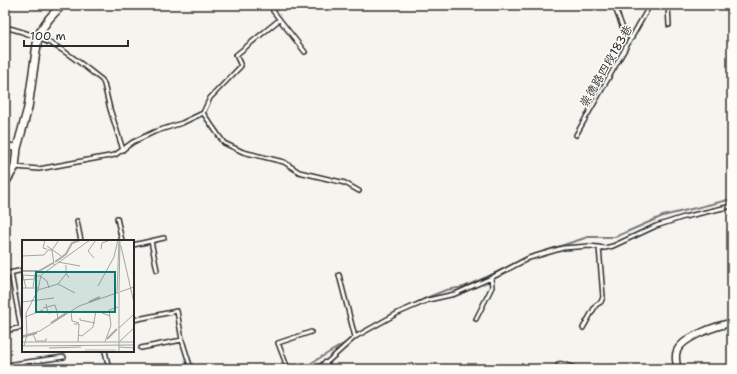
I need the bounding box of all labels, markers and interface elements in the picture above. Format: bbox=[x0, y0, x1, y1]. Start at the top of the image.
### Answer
scale bar bbox=[24, 22, 128, 48]
street label: 崇德路四段183巷 bbox=[576, 22, 636, 110]
text: 100 m bbox=[30, 28, 66, 44]
inset map bbox=[22, 240, 134, 352]

